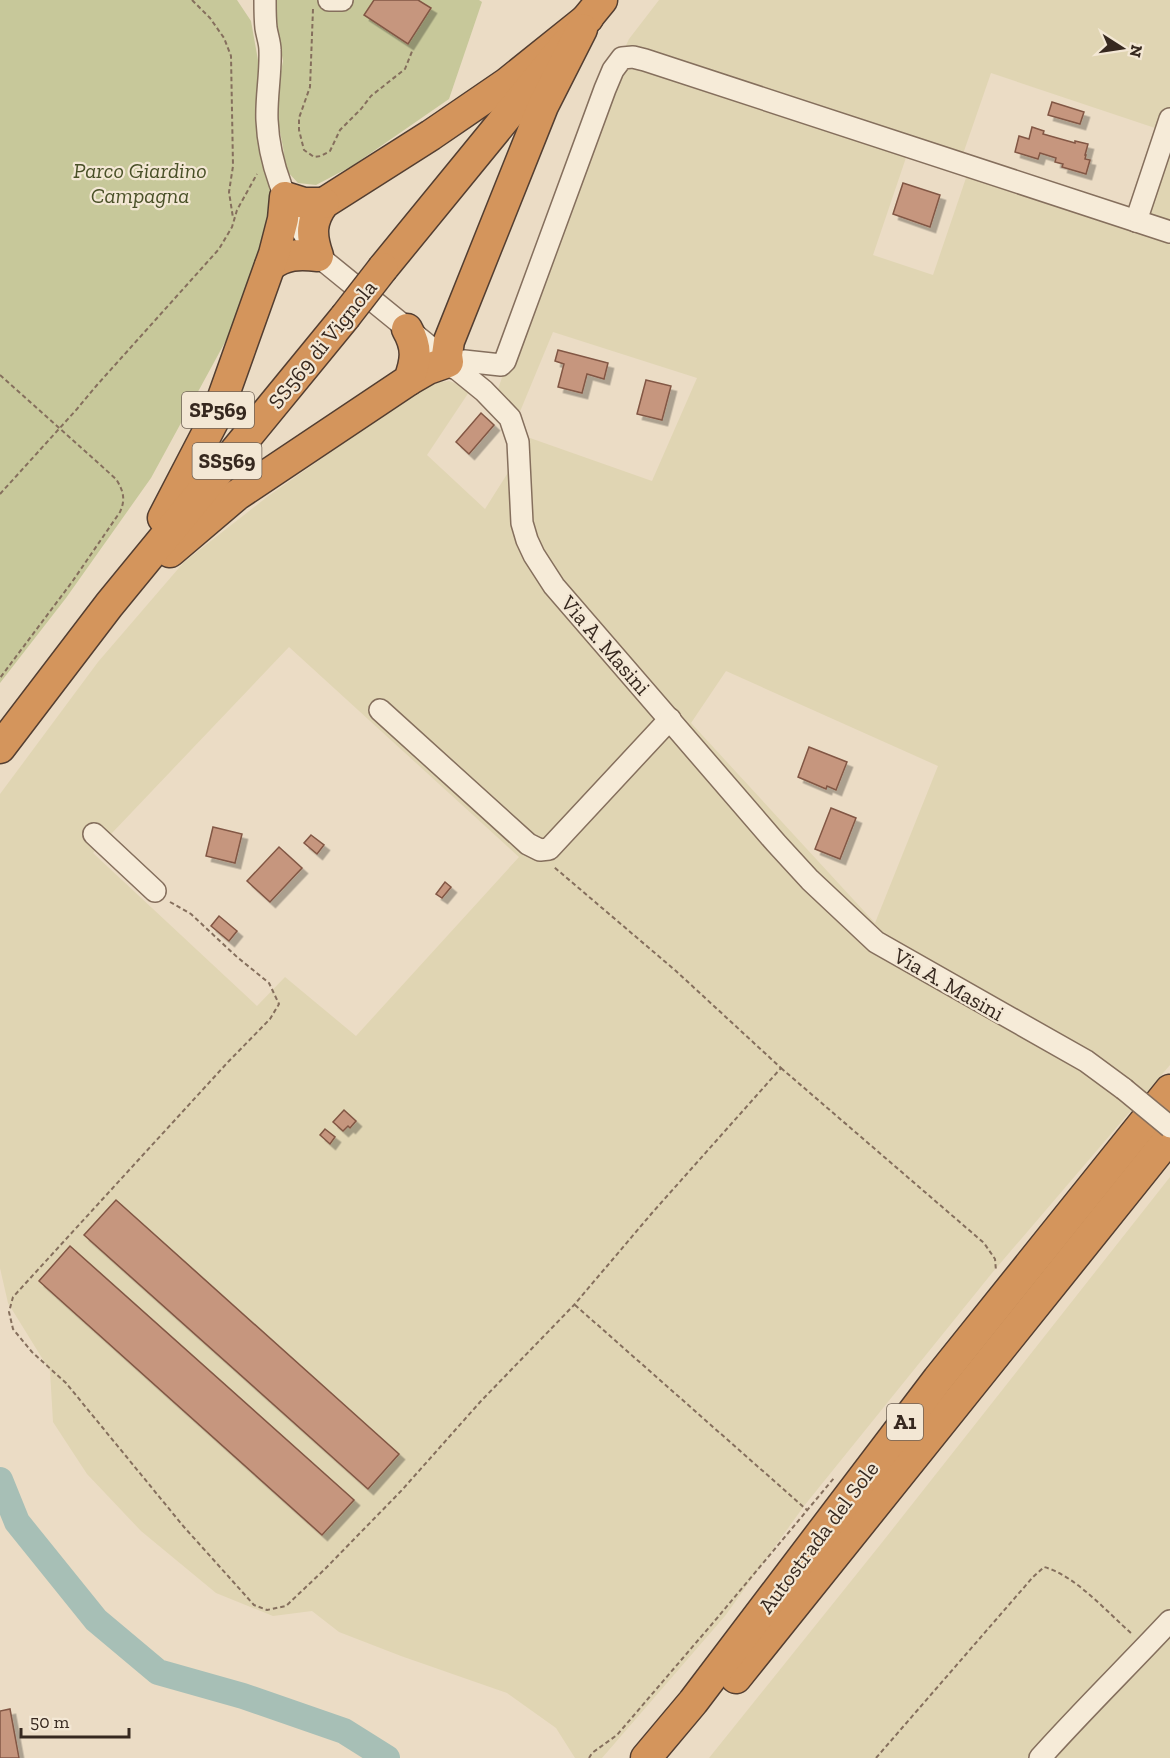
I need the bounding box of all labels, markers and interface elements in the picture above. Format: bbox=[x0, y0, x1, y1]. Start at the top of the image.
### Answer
north arrow bbox=[1092, 18, 1152, 78]
text: N bbox=[1126, 43, 1147, 59]
park label: Parco Giardino Campagna bbox=[73, 157, 207, 209]
street label: SS569 di Vignola bbox=[262, 274, 383, 414]
road number: SP569 bbox=[182, 392, 254, 428]
road number: SS569 bbox=[192, 443, 262, 479]
street label: Via A. Masini bbox=[554, 589, 656, 701]
street label: Via A. Masini bbox=[888, 941, 1009, 1027]
road number: A1 bbox=[887, 1404, 923, 1440]
street label: Autostrada del Sole bbox=[752, 1456, 884, 1619]
scale bar bbox=[21, 1701, 129, 1739]
text: 50 m bbox=[30, 1711, 70, 1733]

